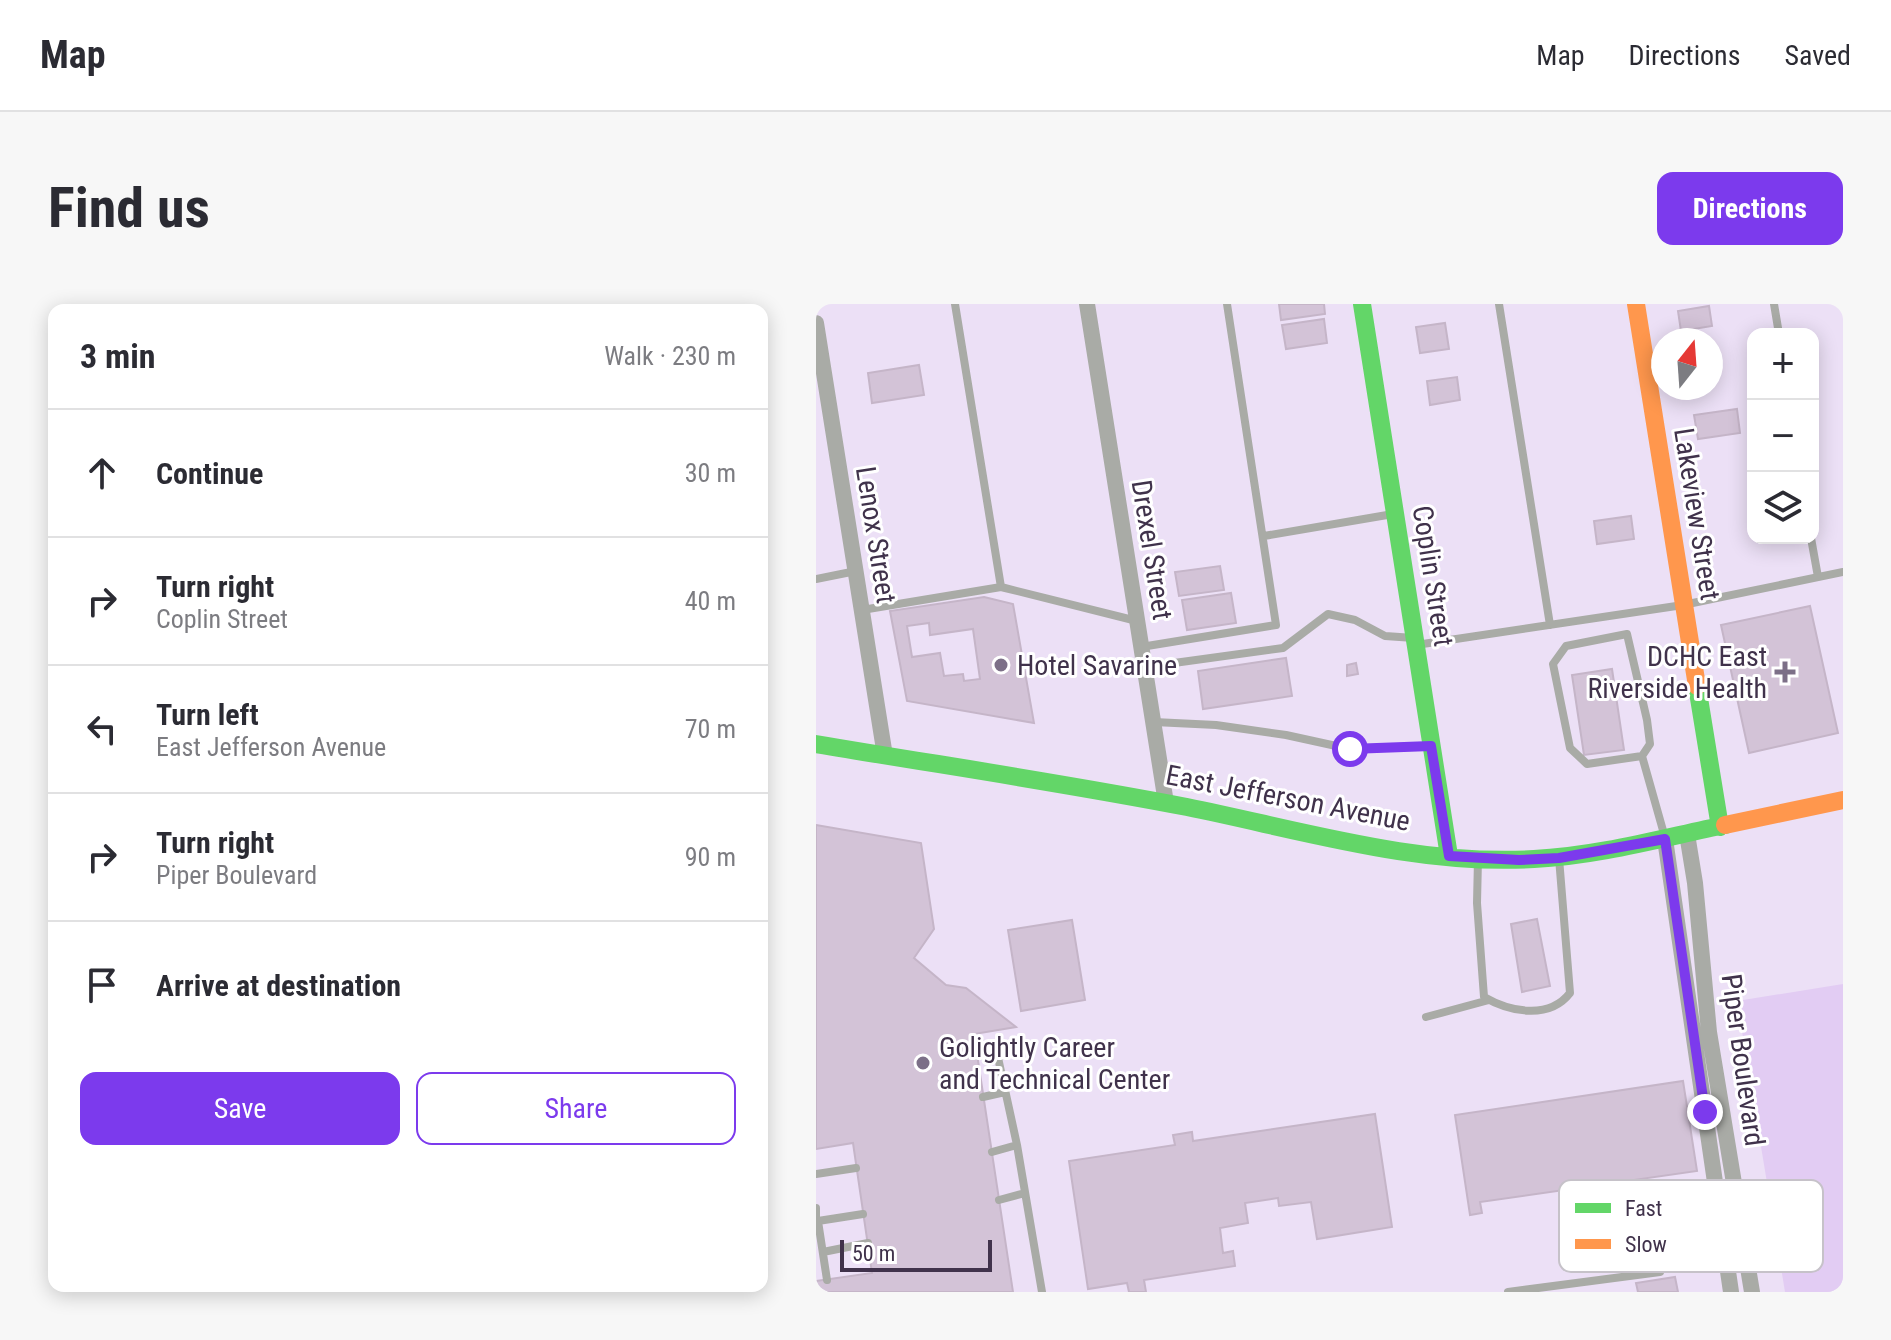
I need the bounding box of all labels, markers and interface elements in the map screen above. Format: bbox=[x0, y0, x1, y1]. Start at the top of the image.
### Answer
text: Map bbox=[40, 33, 106, 77]
text: Map bbox=[1536, 39, 1585, 72]
text: Directions bbox=[1629, 39, 1740, 72]
text: Saved bbox=[1784, 39, 1851, 72]
button: Directions bbox=[1657, 172, 1843, 245]
text: Find us bbox=[48, 175, 210, 241]
north arrow bbox=[1651, 328, 1723, 400]
map controls bbox=[1747, 328, 1819, 544]
button: + bbox=[1747, 328, 1819, 400]
text: 3 min bbox=[80, 336, 156, 376]
text: Walk · 230 m bbox=[604, 341, 736, 371]
button: − bbox=[1747, 400, 1819, 472]
street label: Lakeview Street bbox=[1667, 426, 1727, 602]
icon: ahead bbox=[80, 451, 124, 495]
text: Continue bbox=[156, 456, 263, 491]
text: 30 m bbox=[685, 458, 736, 488]
street label: Lenox Street bbox=[849, 464, 903, 606]
button: layers bbox=[1747, 472, 1819, 544]
street label: Drexel Street bbox=[1125, 478, 1179, 622]
street label: Coplin Street bbox=[1406, 503, 1460, 649]
text: Turn right bbox=[156, 569, 274, 604]
icon: right bbox=[80, 579, 124, 623]
text: 40 m bbox=[685, 586, 736, 616]
text: Coplin Street bbox=[156, 604, 288, 634]
place label: DCHC East Riverside Health bbox=[1587, 640, 1767, 705]
place label: Hotel Savarine bbox=[1017, 649, 1177, 682]
marker: Hotel Savarine bbox=[992, 656, 1010, 674]
marker: DCHC East Riverside Health bbox=[1774, 661, 1796, 683]
text: Turn left bbox=[156, 697, 259, 732]
icon: left bbox=[80, 707, 124, 751]
text: 70 m bbox=[685, 714, 736, 744]
route start bbox=[1332, 731, 1368, 767]
text: East Jefferson Avenue bbox=[156, 732, 386, 762]
street label: East Jefferson Avenue bbox=[1163, 758, 1413, 838]
text: Turn right bbox=[156, 825, 274, 860]
icon: right bbox=[80, 835, 124, 879]
text: 90 m bbox=[685, 842, 736, 872]
text: Piper Boulevard bbox=[156, 860, 317, 890]
icon: arrive bbox=[80, 963, 124, 1007]
text: Arrive at destination bbox=[156, 968, 401, 1003]
street label: Piper Boulevard bbox=[1715, 972, 1771, 1148]
place label: Golightly Career and Technical Center bbox=[939, 1031, 1170, 1096]
marker: Golightly Career and Technical Center bbox=[914, 1054, 932, 1072]
button: Save bbox=[80, 1072, 400, 1145]
button: Share bbox=[416, 1072, 736, 1145]
route end bbox=[1687, 1094, 1723, 1130]
legend bbox=[1559, 1180, 1823, 1272]
text: Fast bbox=[1625, 1196, 1662, 1221]
text: Slow bbox=[1625, 1232, 1667, 1257]
scale bar bbox=[840, 1236, 992, 1272]
text: 50 m bbox=[852, 1241, 895, 1266]

